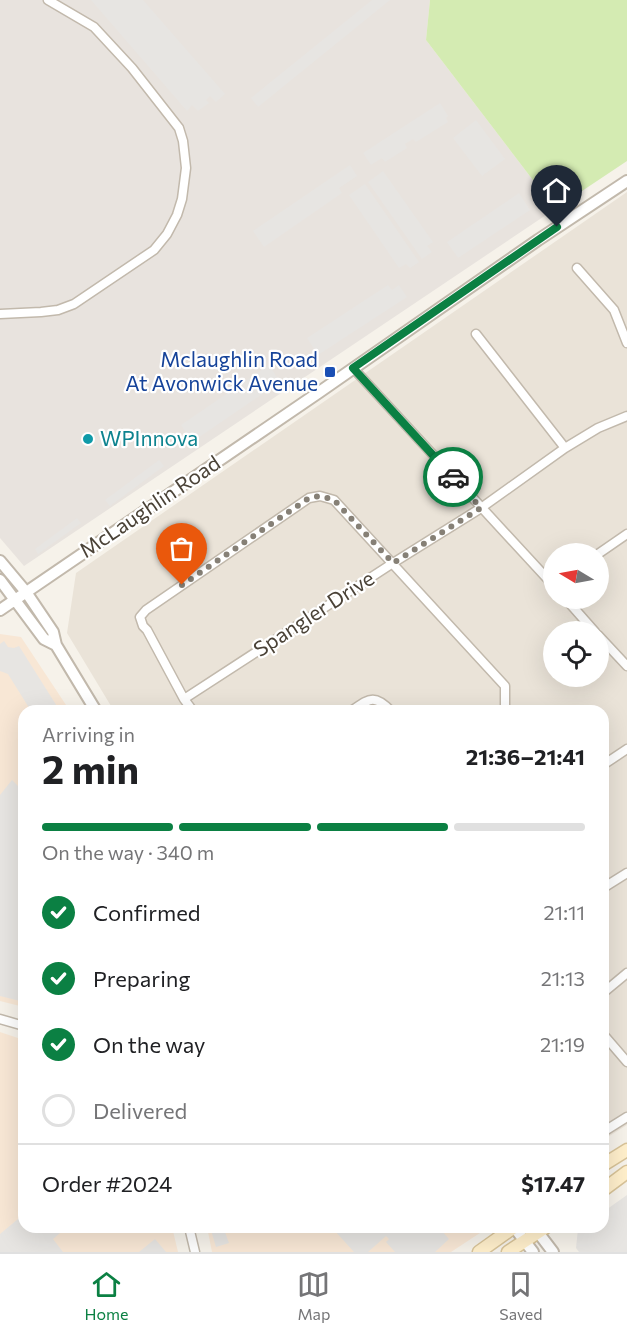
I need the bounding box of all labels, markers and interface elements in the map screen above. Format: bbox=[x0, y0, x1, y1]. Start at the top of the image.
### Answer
pin bbox=[531, 165, 582, 227]
icon: home bbox=[540, 174, 573, 207]
place label: Mclaughlin Road At Avonwick Avenue bbox=[125, 346, 318, 395]
marker: Mclaughlin Road At Avonwick Avenue bbox=[323, 365, 337, 379]
place label: WPInnova bbox=[100, 425, 198, 450]
marker: WPInnova bbox=[81, 432, 95, 446]
courier bbox=[423, 447, 483, 507]
street label: McLaughlin Road bbox=[74, 449, 224, 562]
icon: car bbox=[437, 461, 470, 494]
pin bbox=[156, 523, 207, 585]
icon: bag bbox=[165, 532, 198, 565]
north arrow bbox=[543, 543, 609, 609]
map controls bbox=[543, 543, 609, 687]
street label: Spangler Drive bbox=[248, 564, 378, 661]
button: locate bbox=[543, 621, 609, 687]
text: Arriving in bbox=[42, 722, 135, 746]
text: 21:36–21:41 bbox=[466, 743, 585, 770]
text: 2 min bbox=[42, 744, 139, 792]
text: On the way · 340 m bbox=[42, 840, 214, 864]
icon: check bbox=[42, 896, 75, 929]
text: Confirmed bbox=[93, 899, 200, 926]
text: 21:11 bbox=[544, 900, 585, 924]
icon: check bbox=[42, 962, 75, 995]
text: Preparing bbox=[93, 965, 190, 992]
text: 21:13 bbox=[541, 966, 585, 990]
icon: check bbox=[42, 1028, 75, 1061]
text: On the way bbox=[93, 1031, 205, 1058]
text: 21:19 bbox=[540, 1032, 585, 1056]
text: Delivered bbox=[93, 1097, 187, 1124]
text: Order #2024 bbox=[42, 1170, 172, 1197]
text: $17.47 bbox=[521, 1170, 585, 1197]
tab: Home bbox=[84, 1268, 128, 1323]
tab: Map bbox=[297, 1268, 330, 1323]
tab: Saved bbox=[499, 1268, 543, 1323]

